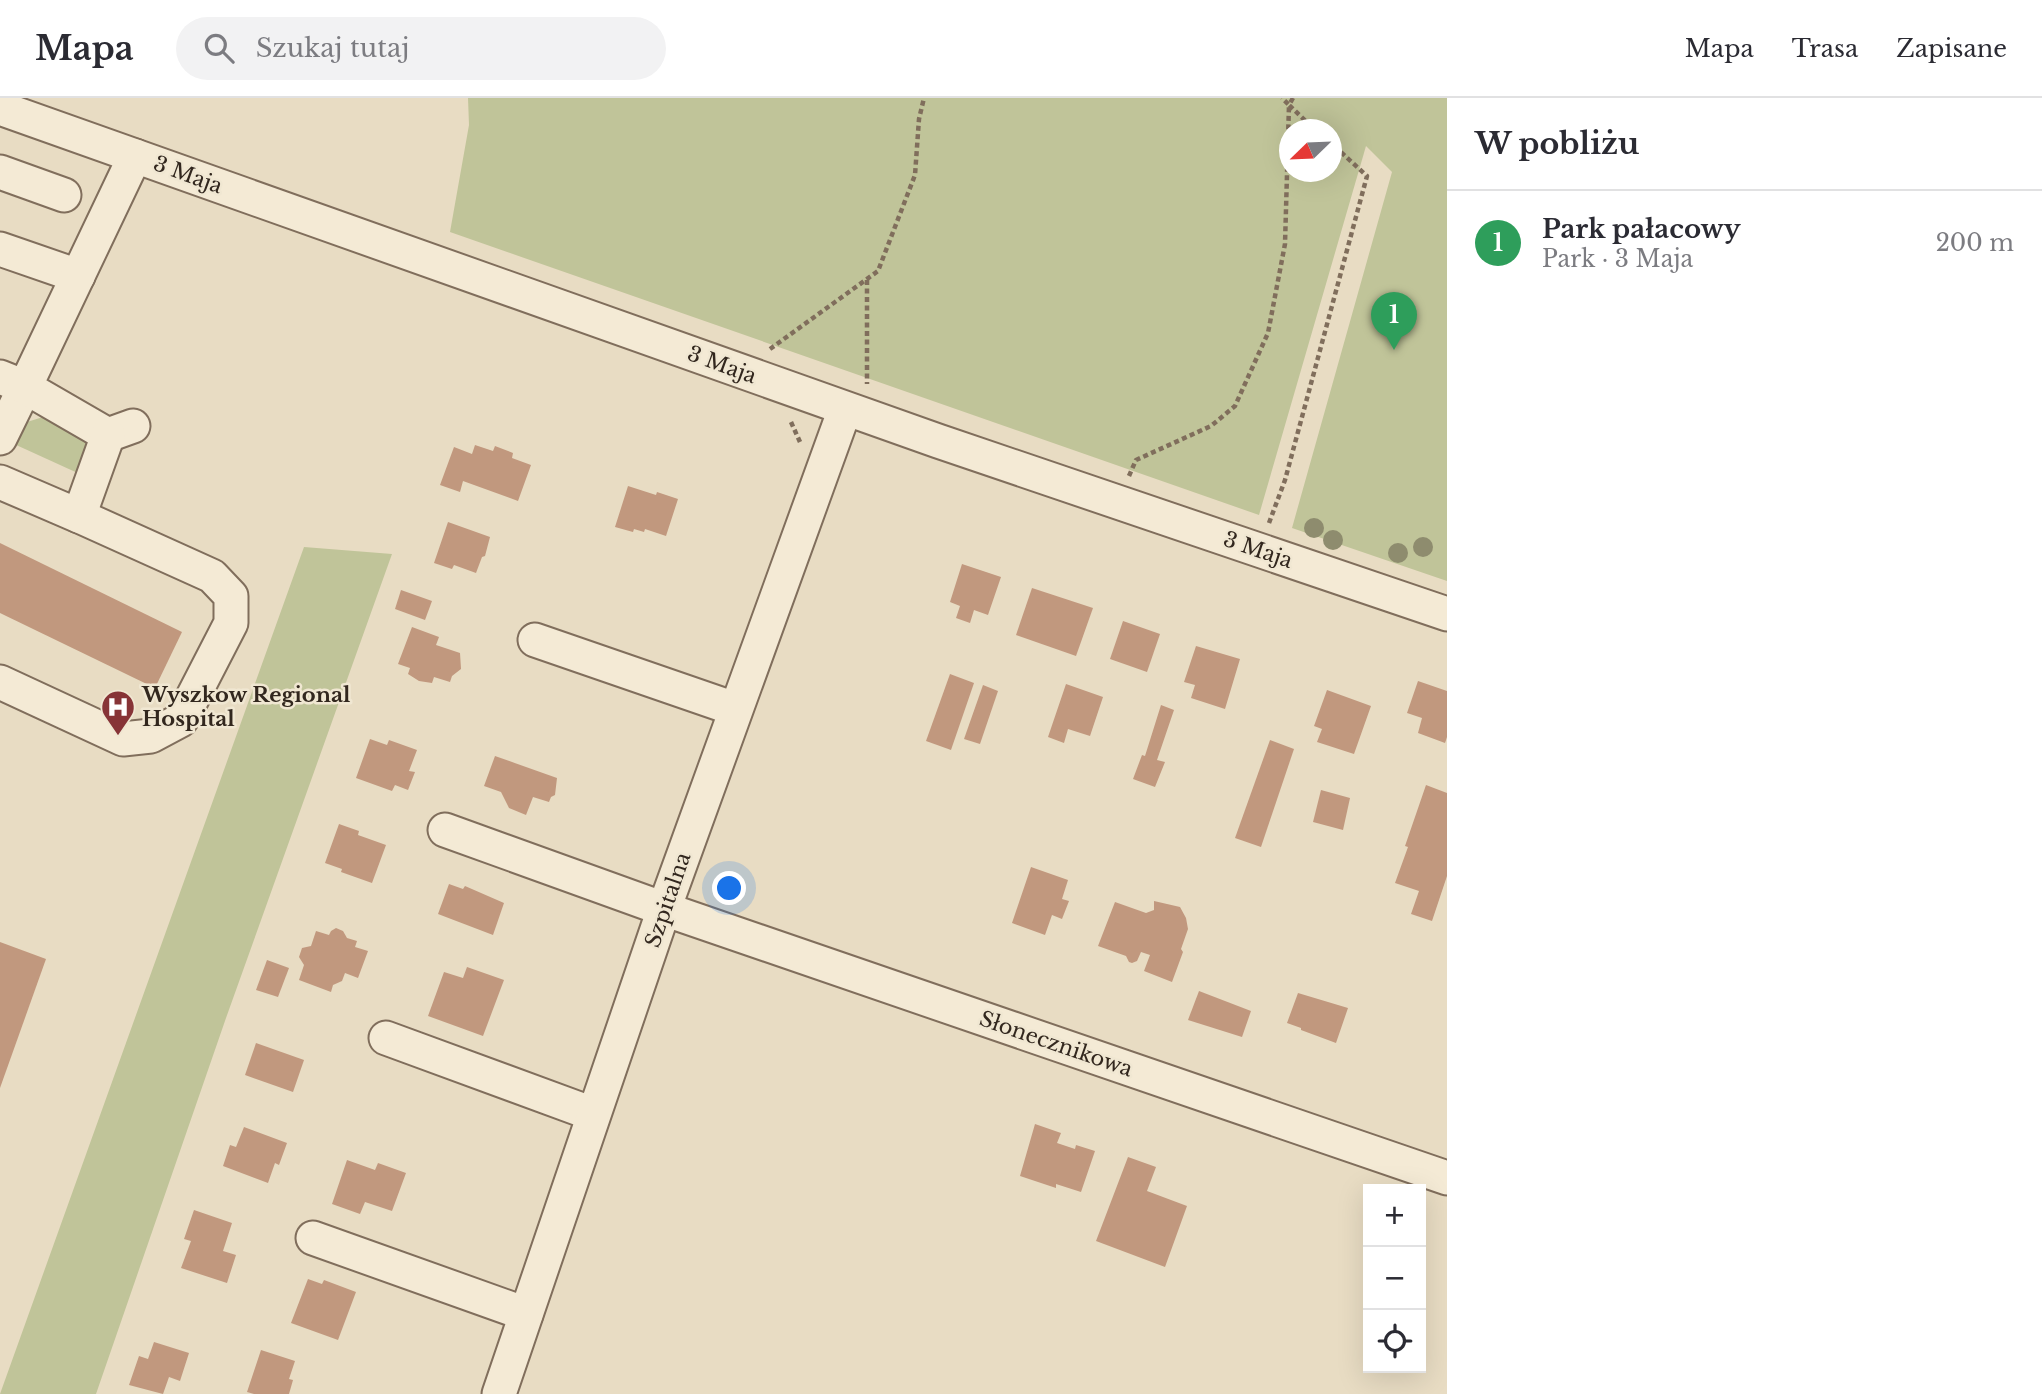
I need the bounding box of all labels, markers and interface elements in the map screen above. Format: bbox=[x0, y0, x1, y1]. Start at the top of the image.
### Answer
search box bbox=[176, 17, 666, 80]
text: Mapa bbox=[35, 28, 134, 69]
icon: search bbox=[200, 29, 238, 67]
text: Szukaj tutaj bbox=[256, 32, 409, 64]
text: Mapa bbox=[1685, 34, 1754, 63]
text: Trasa bbox=[1792, 34, 1858, 63]
text: Zapisane bbox=[1896, 34, 2007, 63]
north arrow bbox=[1279, 119, 1342, 182]
text: W pobliżu bbox=[1475, 125, 1639, 162]
street label: 3 Maja bbox=[150, 151, 226, 200]
text: Park pałacowy bbox=[1542, 213, 1741, 245]
text: 1 bbox=[1493, 229, 1503, 257]
text: 200 m bbox=[1936, 229, 2014, 257]
text: Park · 3 Maja bbox=[1542, 245, 1693, 273]
pin: 1 bbox=[1371, 292, 1417, 350]
street label: 3 Maja bbox=[684, 341, 760, 390]
street label: 3 Maja bbox=[1220, 526, 1296, 574]
place label: Wyszkow Regional Hospital bbox=[141, 682, 351, 732]
hospital icon: Wyszkow Regional Hospital bbox=[99, 688, 137, 737]
street label: Szpitalna bbox=[640, 849, 697, 951]
your location bbox=[712, 871, 746, 905]
street label: Słonecznikowa bbox=[976, 1006, 1136, 1082]
map controls bbox=[1363, 1184, 1426, 1373]
button: + bbox=[1363, 1184, 1426, 1247]
button: − bbox=[1363, 1247, 1426, 1310]
button: locate bbox=[1363, 1310, 1426, 1373]

